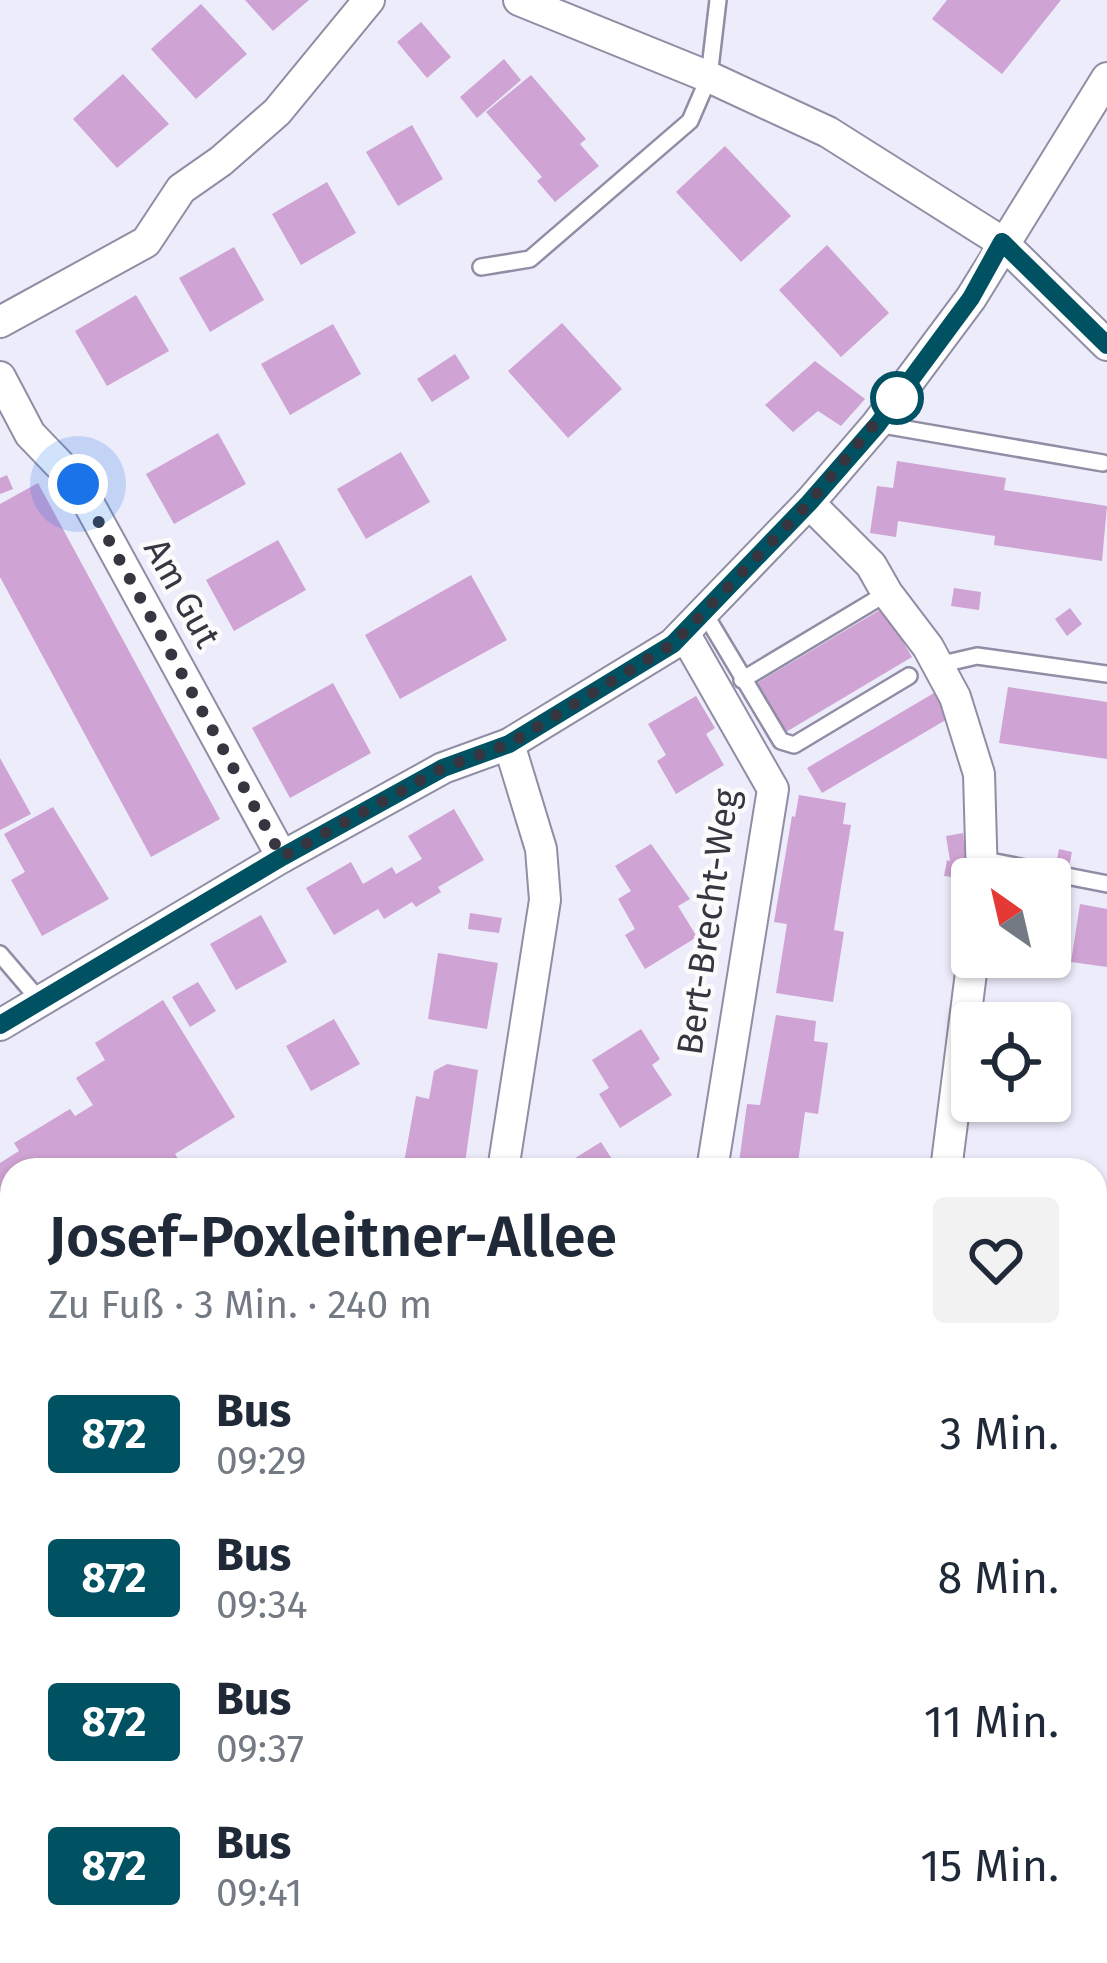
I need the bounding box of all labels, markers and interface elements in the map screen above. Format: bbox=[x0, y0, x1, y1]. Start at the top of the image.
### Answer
unlabelled marker bbox=[872, 373, 922, 423]
your location bbox=[48, 454, 108, 514]
street label: Am Gut bbox=[134, 531, 230, 655]
street label: Bert-Brecht-Weg bbox=[668, 786, 748, 1058]
north arrow bbox=[951, 858, 1071, 978]
map controls bbox=[951, 858, 1071, 1122]
button: locate bbox=[951, 1002, 1071, 1122]
button: heart bbox=[933, 1197, 1059, 1323]
text: Josef-Poxleitner-Allee bbox=[48, 1203, 617, 1271]
text: Zu Fuß · 3 Min. · 240 m bbox=[48, 1282, 432, 1328]
text: Bus bbox=[216, 1384, 291, 1438]
text: 3 Min. bbox=[940, 1407, 1059, 1461]
text: 872 bbox=[82, 1409, 146, 1459]
text: 09:29 bbox=[216, 1438, 307, 1484]
text: Bus bbox=[216, 1528, 291, 1582]
text: 8 Min. bbox=[937, 1551, 1059, 1605]
text: 872 bbox=[82, 1553, 146, 1603]
text: 09:34 bbox=[216, 1582, 308, 1628]
text: Bus bbox=[216, 1672, 291, 1726]
text: 11 Min. bbox=[924, 1695, 1059, 1749]
text: 872 bbox=[82, 1697, 146, 1747]
text: 09:37 bbox=[216, 1726, 304, 1772]
text: Bus bbox=[216, 1816, 291, 1870]
text: 15 Min. bbox=[920, 1839, 1059, 1893]
text: 872 bbox=[82, 1841, 146, 1891]
text: 09:41 bbox=[216, 1870, 302, 1916]

